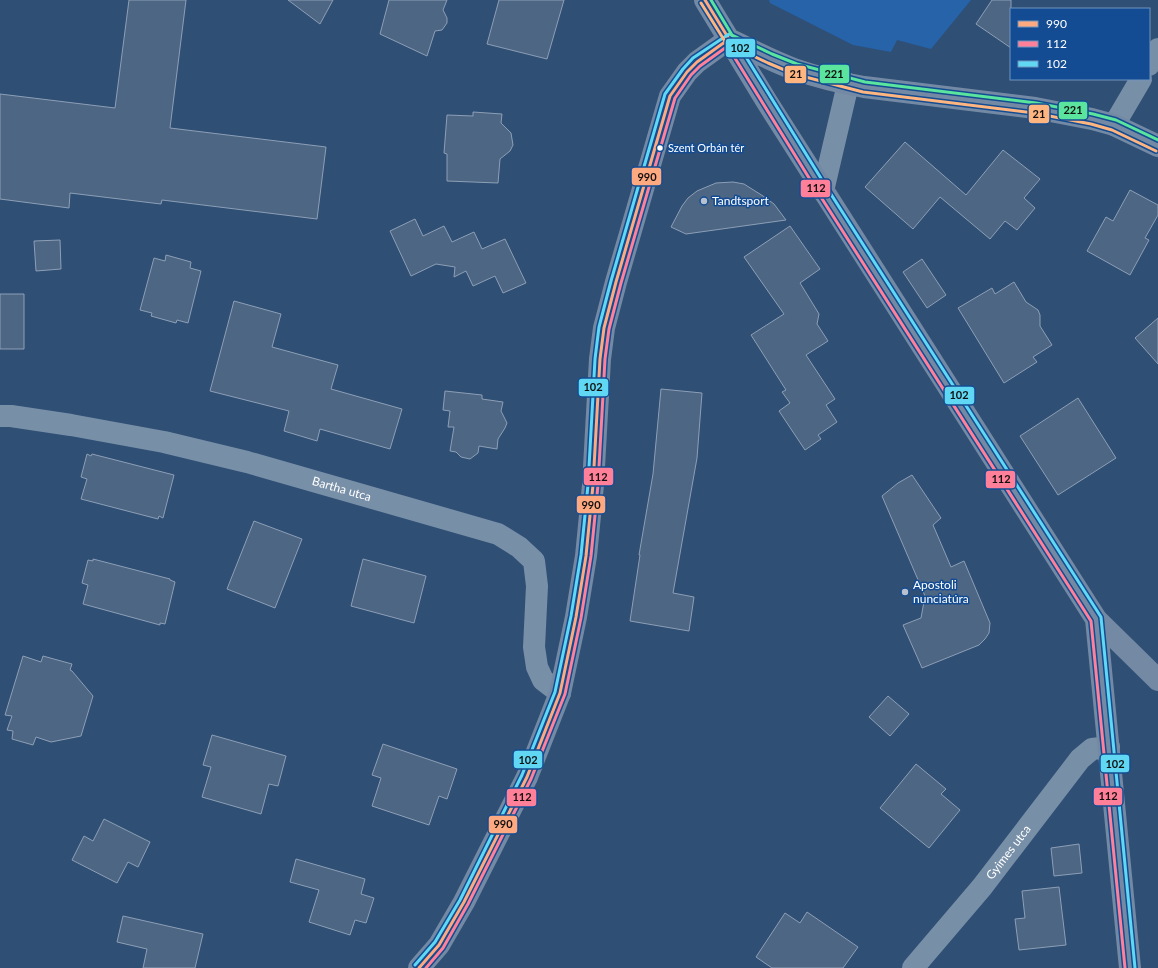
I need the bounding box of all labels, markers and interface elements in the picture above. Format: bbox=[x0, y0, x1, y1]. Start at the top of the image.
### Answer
legend bbox=[1010, 8, 1150, 80]
text: 990 bbox=[1046, 16, 1067, 31]
text: 112 bbox=[1046, 36, 1067, 51]
line badge: 102 bbox=[725, 38, 756, 58]
text: 102 bbox=[730, 41, 750, 54]
text: 102 bbox=[1046, 56, 1067, 71]
line badge: 221 bbox=[819, 64, 850, 84]
line badge: 21 bbox=[784, 65, 807, 84]
text: 21 bbox=[790, 67, 802, 80]
text: 221 bbox=[824, 67, 844, 80]
line badge: 221 bbox=[1058, 101, 1088, 120]
text: 221 bbox=[1063, 103, 1083, 116]
line badge: 21 bbox=[1028, 104, 1050, 124]
text: 21 bbox=[1033, 107, 1045, 120]
place label: Szent Orbán tér bbox=[668, 141, 744, 154]
marker: Szent Orbán tér bbox=[655, 143, 665, 153]
line badge: 990 bbox=[631, 167, 662, 186]
text: 990 bbox=[637, 170, 657, 183]
line badge: 112 bbox=[800, 179, 831, 198]
text: 112 bbox=[806, 181, 826, 194]
place label: Tandtsport bbox=[712, 193, 769, 208]
marker: Tandtsport bbox=[699, 196, 709, 206]
line badge: 102 bbox=[578, 378, 609, 397]
text: 102 bbox=[583, 380, 603, 393]
line badge: 102 bbox=[944, 386, 975, 405]
text: 102 bbox=[949, 388, 969, 401]
line badge: 112 bbox=[583, 467, 614, 486]
text: 112 bbox=[588, 470, 608, 483]
line badge: 112 bbox=[985, 470, 1016, 489]
text: 112 bbox=[991, 472, 1011, 485]
street label: Bartha utca bbox=[310, 473, 373, 504]
line badge: 990 bbox=[576, 495, 606, 514]
text: 990 bbox=[581, 498, 601, 511]
place label: Apostoli nunciatúra bbox=[913, 577, 969, 606]
marker: Apostoli nunciatúra bbox=[900, 587, 910, 597]
line badge: 102 bbox=[513, 750, 543, 769]
text: 102 bbox=[518, 753, 538, 766]
line badge: 102 bbox=[1100, 754, 1130, 773]
text: 102 bbox=[1105, 757, 1125, 770]
line badge: 112 bbox=[1093, 787, 1123, 806]
line badge: 112 bbox=[506, 788, 537, 807]
text: 112 bbox=[1098, 789, 1118, 802]
text: 112 bbox=[512, 790, 532, 803]
line badge: 990 bbox=[488, 815, 518, 834]
text: 990 bbox=[493, 817, 513, 830]
street label: Gyimes utca bbox=[982, 822, 1034, 882]

